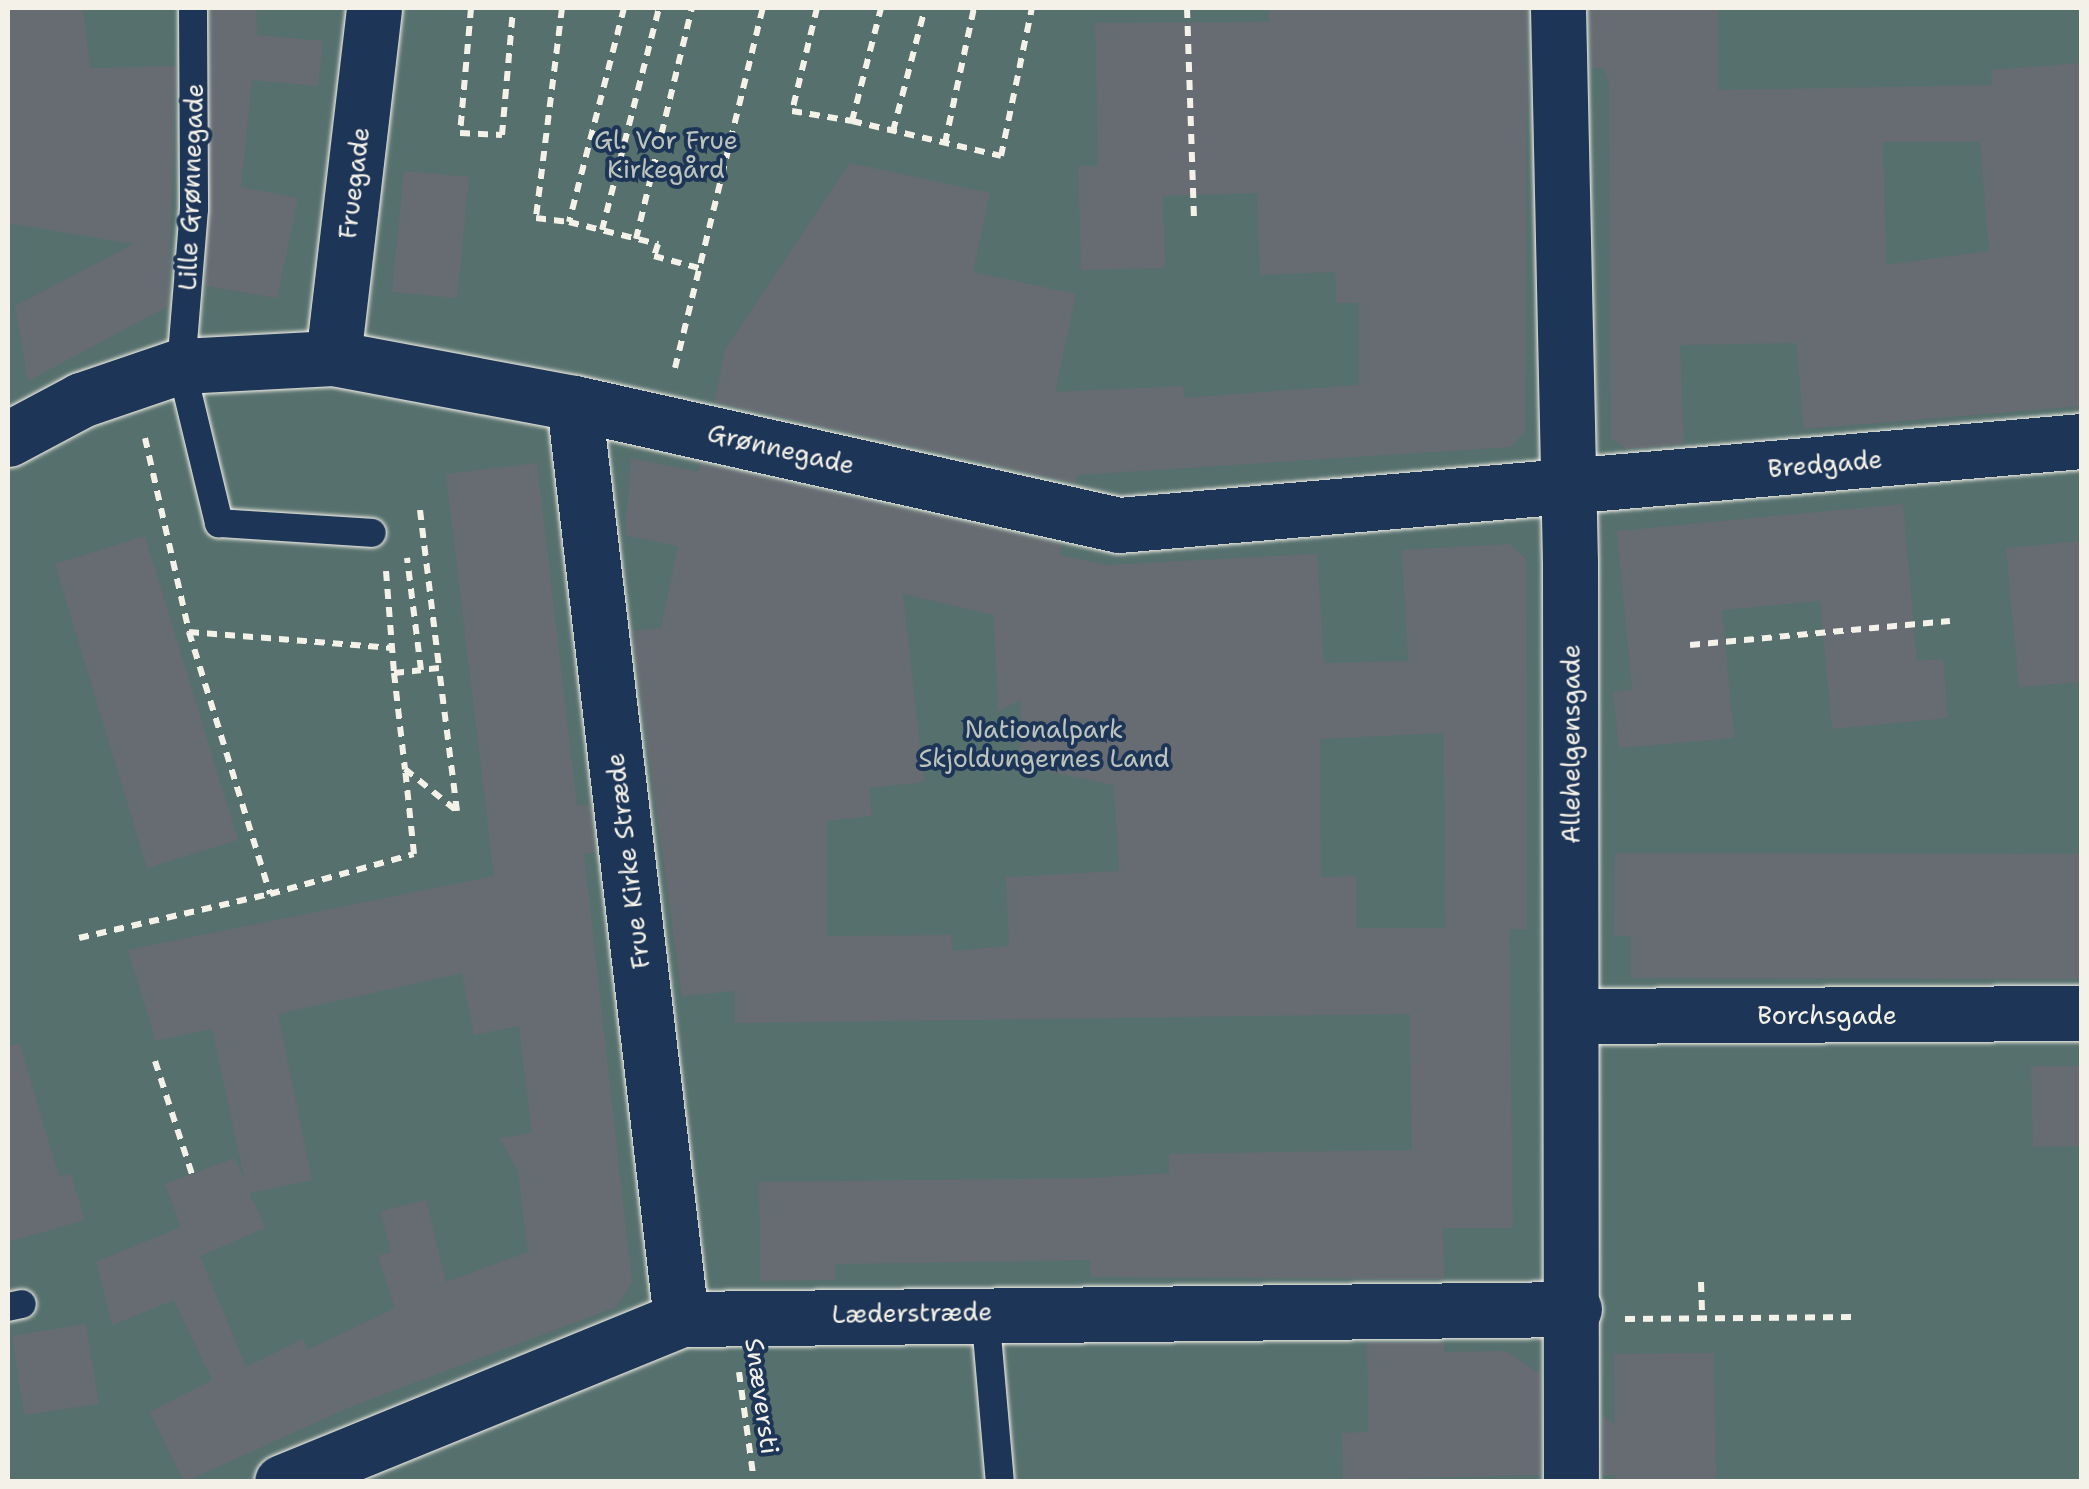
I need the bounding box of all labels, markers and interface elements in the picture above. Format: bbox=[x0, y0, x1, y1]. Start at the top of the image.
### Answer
street label: Lille Grønnegade bbox=[172, 83, 210, 291]
street label: Fruegade bbox=[332, 125, 376, 241]
park label: Gl. Vor Frue Kirkegård bbox=[594, 126, 738, 185]
street label: Grønnegade bbox=[705, 418, 857, 480]
street label: Bredgade bbox=[1766, 444, 1884, 484]
street label: Allehelgensgade bbox=[1556, 644, 1586, 844]
park label: Nationalpark Skjoldungernes Land bbox=[918, 715, 1170, 774]
street label: Frue Kirke Stræde bbox=[600, 751, 656, 971]
street label: Borchsgade bbox=[1757, 1000, 1897, 1030]
street label: Læderstræde bbox=[831, 1297, 993, 1329]
street label: Snæversti bbox=[739, 1336, 785, 1456]

